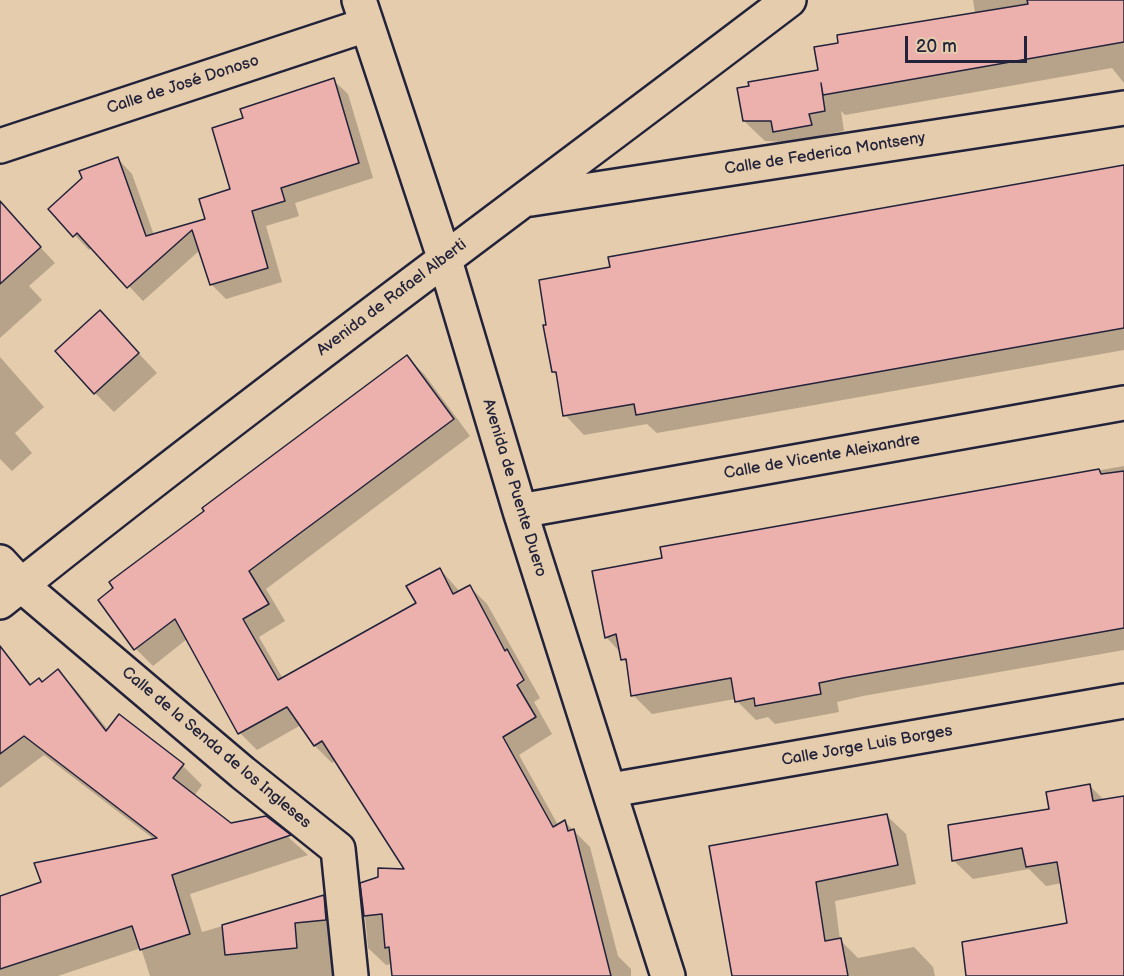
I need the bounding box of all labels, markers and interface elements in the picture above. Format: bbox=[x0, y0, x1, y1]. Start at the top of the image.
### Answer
scale bar bbox=[908, 24, 1030, 62]
text: 20 m bbox=[916, 36, 957, 57]
street label: Calle de José Donoso bbox=[104, 51, 262, 119]
street label: Calle de Federica Montseny bbox=[723, 129, 927, 179]
street label: Avenida de Rafael Alberti bbox=[313, 235, 471, 361]
street label: Avenida de Puente Duero bbox=[478, 397, 550, 579]
street label: Calle de Vicente Aleixandre bbox=[722, 430, 922, 484]
street label: Calle de la Senda de los Ingleses bbox=[117, 663, 315, 833]
street label: Calle Jorge Luis Borges bbox=[780, 722, 954, 770]

